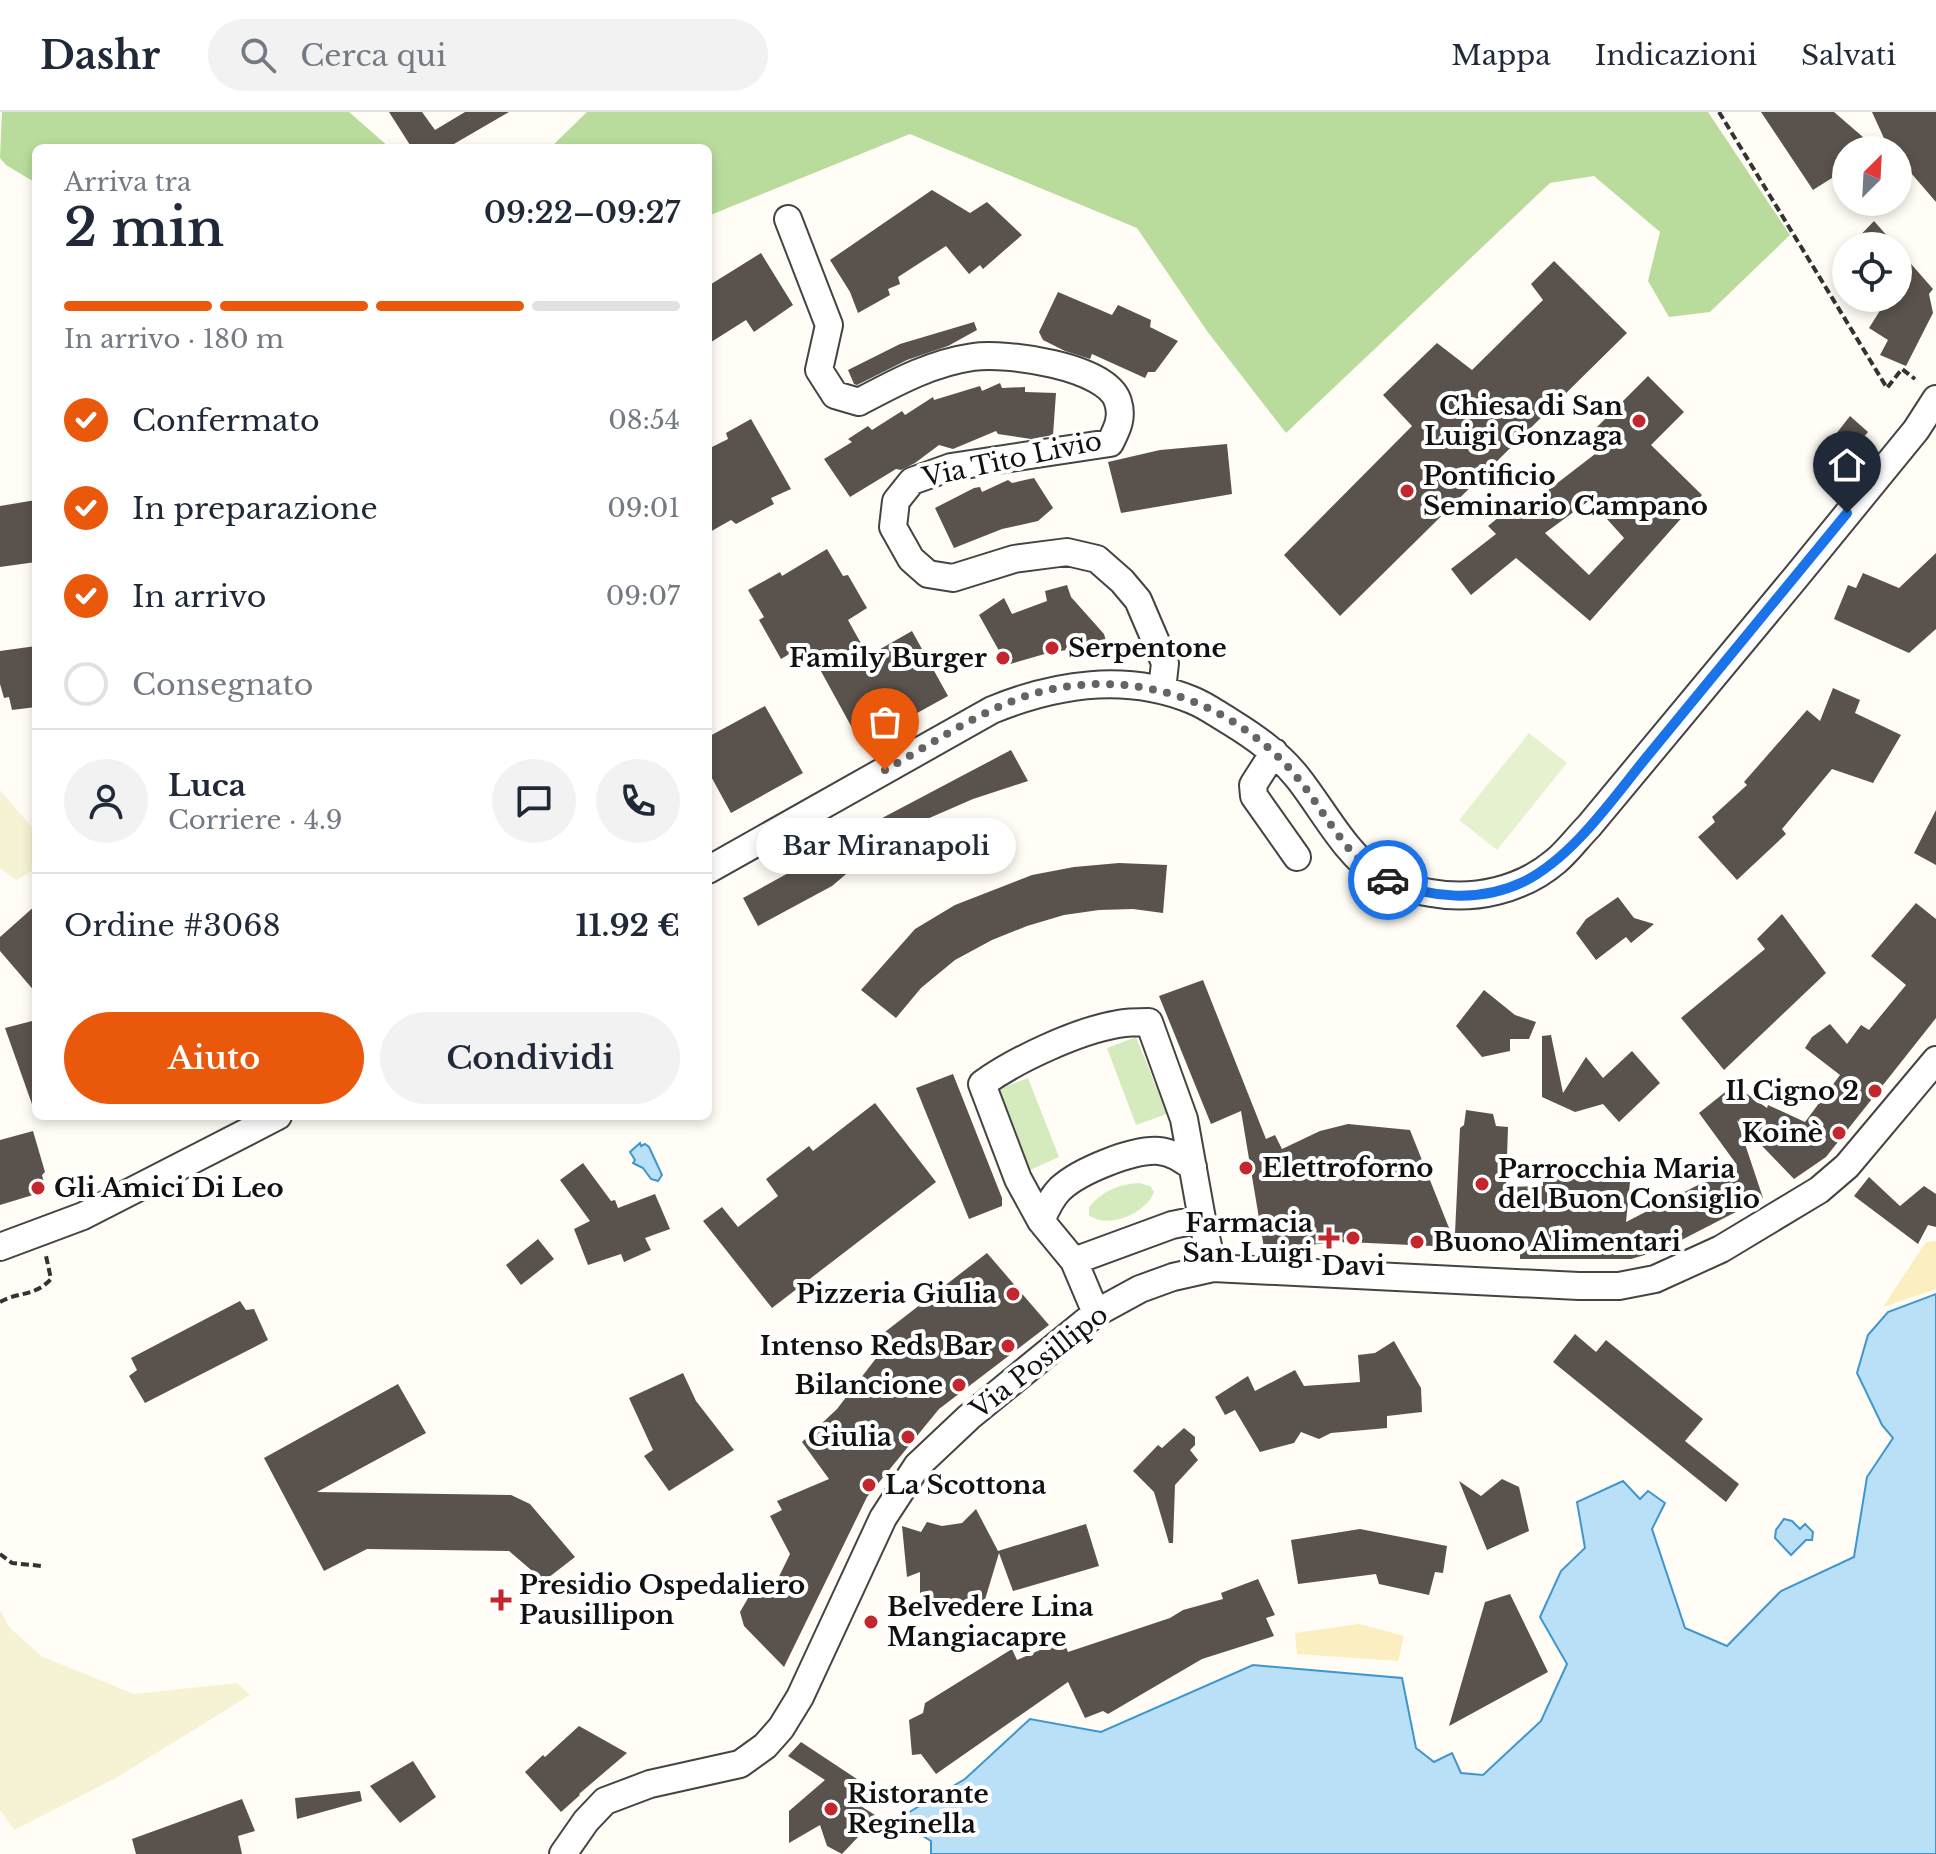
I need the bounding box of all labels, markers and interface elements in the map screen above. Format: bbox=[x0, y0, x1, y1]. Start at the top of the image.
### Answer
search box bbox=[208, 19, 768, 91]
text: Dashr bbox=[40, 32, 160, 79]
icon: search bbox=[236, 33, 280, 77]
text: Cerca qui bbox=[300, 37, 446, 74]
text: Mappa bbox=[1451, 38, 1551, 73]
text: Indicazioni bbox=[1595, 38, 1757, 73]
text: Salvati bbox=[1801, 38, 1896, 73]
north arrow bbox=[1832, 136, 1912, 216]
map controls bbox=[1832, 136, 1912, 312]
text: Arriva tra bbox=[64, 166, 191, 198]
text: 09:22–09:27 bbox=[484, 194, 680, 231]
text: 2 min bbox=[64, 196, 224, 260]
button: locate bbox=[1832, 232, 1912, 312]
text: In arrivo · 180 m bbox=[64, 323, 284, 355]
place label: Chiesa di San Luigi Gonzaga bbox=[1424, 390, 1623, 452]
icon: check bbox=[64, 398, 108, 442]
text: Confermato bbox=[132, 402, 320, 439]
text: 08:54 bbox=[608, 404, 680, 436]
marker: Chiesa di San Luigi Gonzaga bbox=[1630, 412, 1648, 430]
street label: Via Tito Livio bbox=[918, 424, 1105, 494]
pin bbox=[1813, 431, 1881, 513]
icon: home bbox=[1825, 443, 1869, 487]
place label: Pontificio Seminario Campano bbox=[1423, 460, 1708, 522]
marker: Pontificio Seminario Campano bbox=[1398, 482, 1416, 500]
icon: check bbox=[64, 486, 108, 530]
text: In preparazione bbox=[132, 490, 378, 527]
text: 09:01 bbox=[607, 492, 680, 524]
icon: check bbox=[64, 574, 108, 618]
text: In arrivo bbox=[132, 578, 266, 615]
text: 09:07 bbox=[606, 580, 680, 612]
place label: Serpentone bbox=[1068, 632, 1227, 664]
marker: Serpentone bbox=[1043, 639, 1061, 657]
place label: Family Burger bbox=[789, 642, 987, 674]
marker: Family Burger bbox=[994, 649, 1012, 667]
text: Consegnato bbox=[132, 666, 313, 703]
pin bbox=[851, 688, 919, 770]
icon: bag bbox=[863, 700, 907, 744]
button: person bbox=[64, 759, 148, 843]
button: chat bbox=[492, 759, 576, 843]
button: phone bbox=[596, 759, 680, 843]
text: Luca bbox=[168, 767, 246, 804]
text: Corriere · 4.9 bbox=[168, 804, 343, 836]
callout: Bar Miranapoli bbox=[755, 818, 1015, 874]
text: Bar Miranapoli bbox=[782, 830, 990, 862]
courier bbox=[1348, 840, 1428, 920]
icon: car bbox=[1366, 858, 1410, 902]
text: Ordine #3068 bbox=[64, 907, 281, 944]
text: 11.92 € bbox=[575, 907, 680, 944]
button: Aiuto bbox=[64, 1012, 364, 1104]
button: Condividi bbox=[380, 1012, 680, 1104]
place label: Il Cigno 2 bbox=[1725, 1075, 1859, 1107]
marker: Il Cigno 2 bbox=[1866, 1082, 1884, 1100]
place label: Koinè bbox=[1742, 1117, 1823, 1149]
marker: Koinè bbox=[1830, 1124, 1848, 1142]
place label: Elettroforno bbox=[1262, 1152, 1433, 1184]
place label: Parrocchia Maria del Buon Consiglio bbox=[1498, 1153, 1760, 1215]
marker: Elettroforno bbox=[1237, 1159, 1255, 1177]
place label: Gli Amici Di Leo bbox=[54, 1172, 284, 1204]
marker: Parrocchia Maria del Buon Consiglio bbox=[1473, 1175, 1491, 1193]
marker: Gli Amici Di Leo bbox=[29, 1179, 47, 1197]
place label: Farmacia San Luigi bbox=[1183, 1207, 1313, 1269]
place label: Buono Alimentari bbox=[1433, 1226, 1681, 1258]
marker: Farmacia San Luigi bbox=[1320, 1229, 1338, 1247]
marker: Davi bbox=[1344, 1229, 1362, 1247]
marker: Buono Alimentari bbox=[1408, 1233, 1426, 1251]
place label: Davi bbox=[1321, 1250, 1385, 1282]
place label: Pizzeria Giulia bbox=[796, 1278, 997, 1310]
marker: Pizzeria Giulia bbox=[1004, 1285, 1022, 1303]
street label: Via Posillipo bbox=[963, 1298, 1114, 1426]
place label: Intenso Reds Bar bbox=[760, 1330, 992, 1362]
marker: Intenso Reds Bar bbox=[999, 1337, 1017, 1355]
place label: Bilancione bbox=[795, 1369, 943, 1401]
marker: Bilancione bbox=[950, 1376, 968, 1394]
place label: Giulia bbox=[808, 1421, 892, 1453]
marker: Giulia bbox=[899, 1428, 917, 1446]
place label: La Scottona bbox=[885, 1469, 1046, 1501]
marker: La Scottona bbox=[860, 1476, 878, 1494]
place label: Presidio Ospedaliero Pausillipon bbox=[519, 1569, 805, 1631]
marker: Presidio Ospedaliero Pausillipon bbox=[490, 1589, 512, 1611]
place label: Belvedere Lina Mangiacapre bbox=[887, 1591, 1094, 1653]
marker: Belvedere Lina Mangiacapre bbox=[862, 1613, 880, 1631]
place label: Ristorante Reginella bbox=[847, 1778, 989, 1840]
marker: Ristorante Reginella bbox=[822, 1800, 840, 1818]

